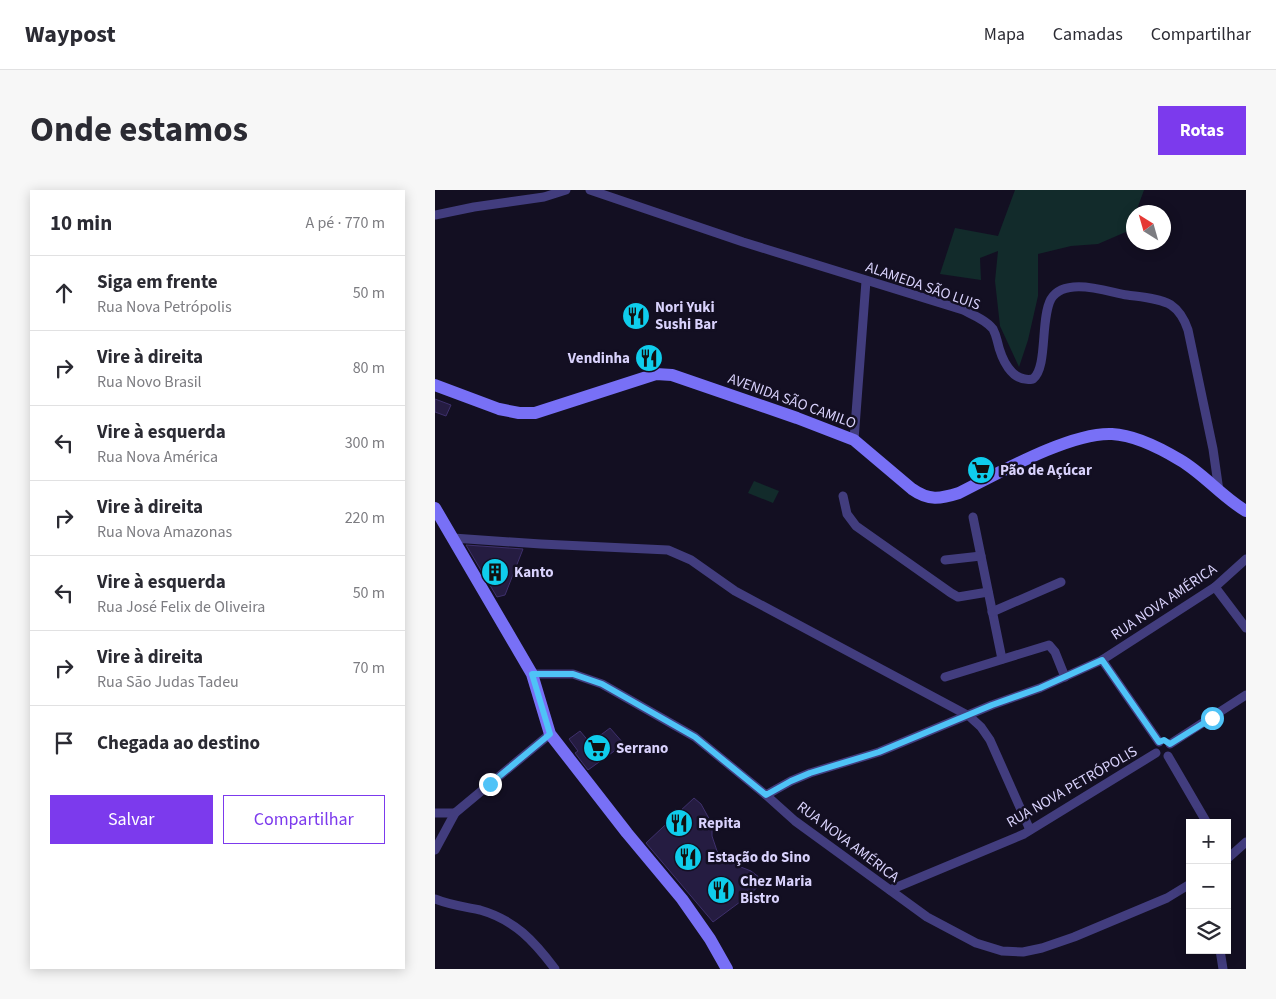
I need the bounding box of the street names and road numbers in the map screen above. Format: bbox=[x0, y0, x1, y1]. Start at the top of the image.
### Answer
street label: ALAMEDA SÃO LUIS bbox=[863, 257, 983, 315]
street label: AVENIDA SÃO CAMILO bbox=[725, 368, 859, 434]
street label: RUA NOVA AMÉRICA bbox=[1107, 558, 1222, 645]
street label: RUA NOVA PETRÓPOLIS bbox=[1003, 741, 1141, 833]
street label: RUA NOVA AMÉRICA bbox=[792, 796, 904, 888]

